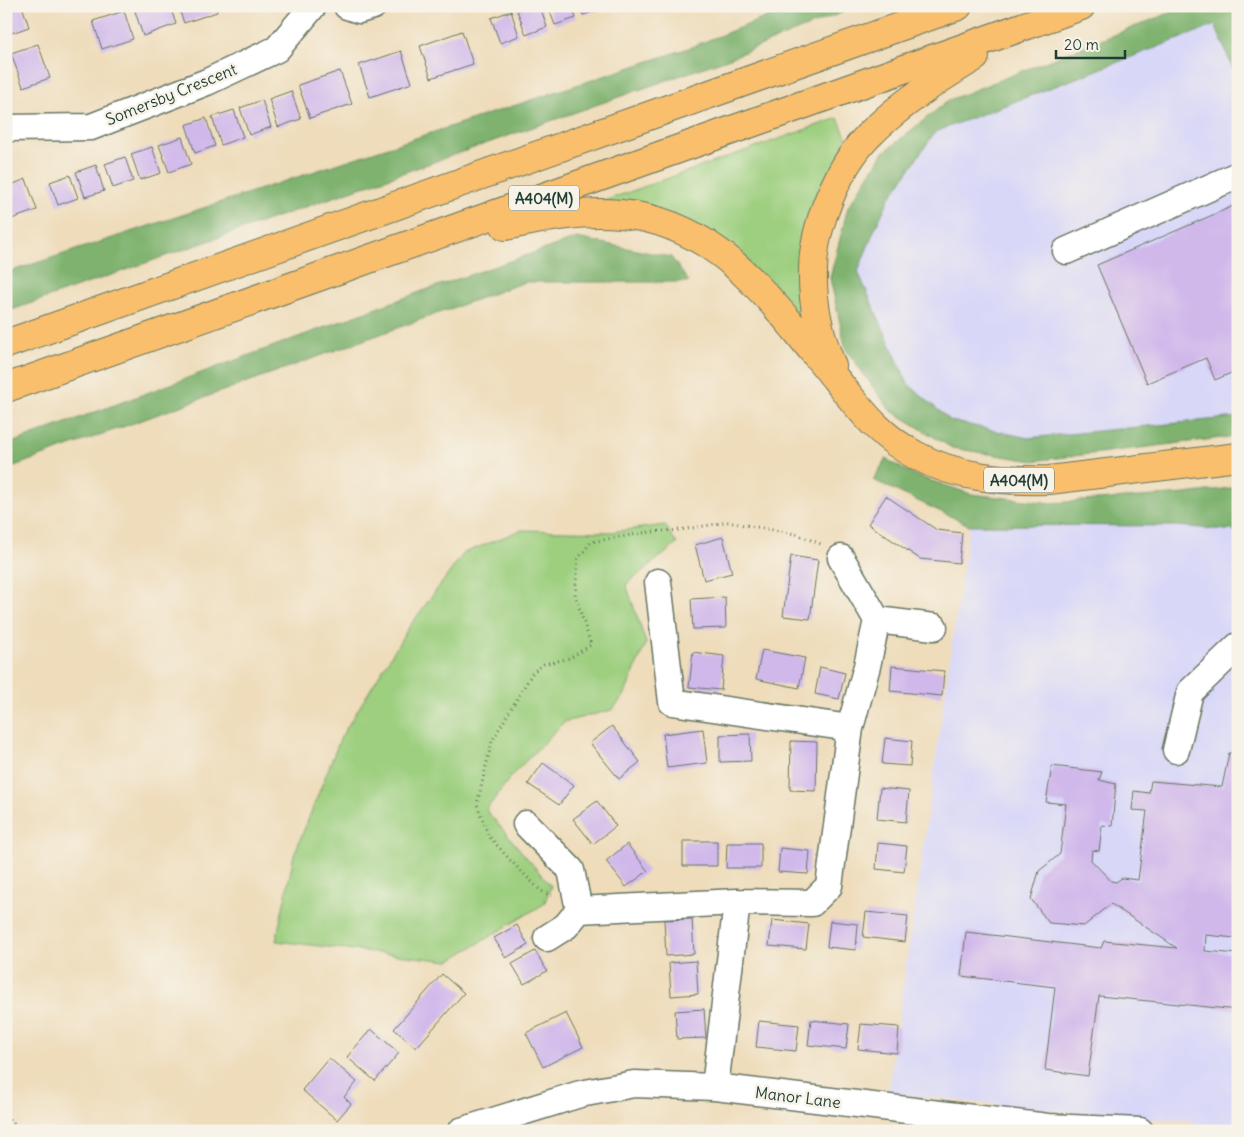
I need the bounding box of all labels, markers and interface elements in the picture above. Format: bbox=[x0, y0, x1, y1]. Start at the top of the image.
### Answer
scale bar bbox=[1056, 28, 1125, 60]
text: 20 m bbox=[1064, 35, 1099, 54]
street label: Somersby Crescent bbox=[103, 58, 240, 129]
road number: A404(M) bbox=[509, 186, 579, 210]
road number: A404(M) bbox=[984, 468, 1054, 492]
street label: Manor Lane bbox=[754, 1082, 842, 1112]

